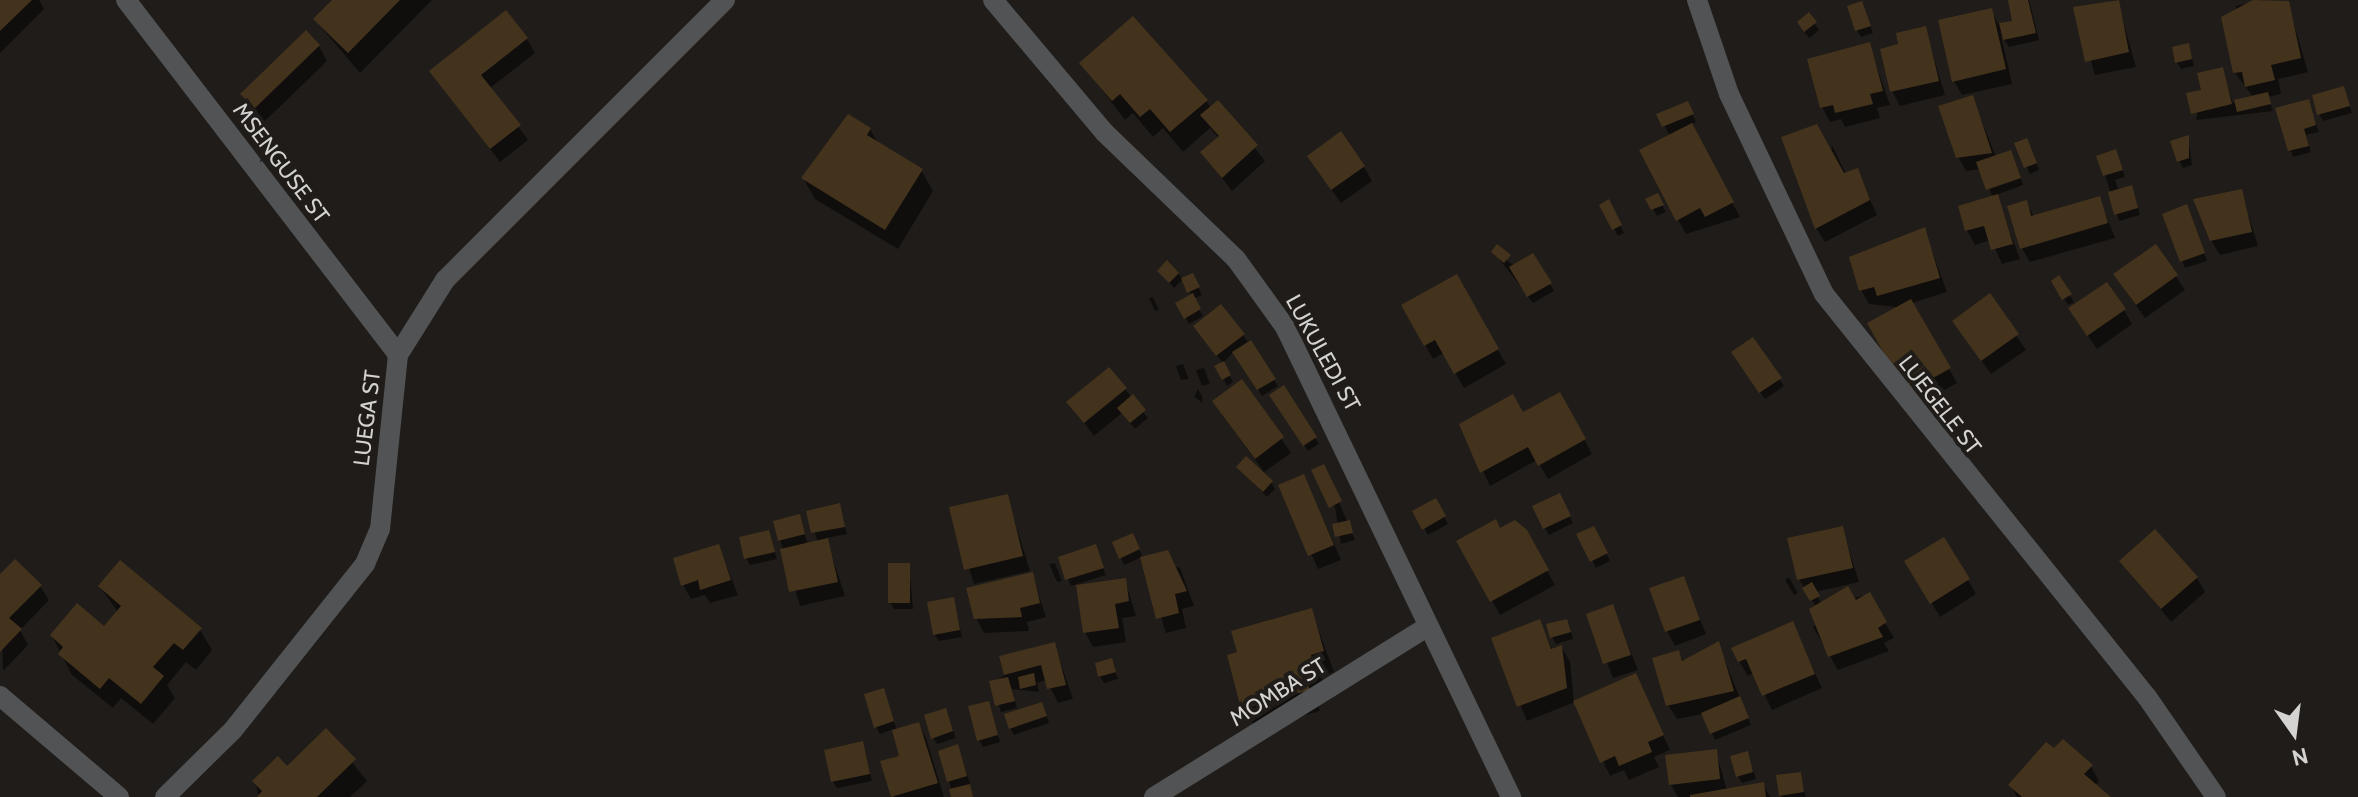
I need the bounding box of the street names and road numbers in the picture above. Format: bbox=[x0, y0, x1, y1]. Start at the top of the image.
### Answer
street label: MSENGUSE ST bbox=[227, 98, 335, 228]
street label: LUKULEDI ST bbox=[1280, 290, 1366, 416]
street label: LUEGELE ST bbox=[1893, 350, 1987, 460]
street label: LUEGA ST bbox=[348, 369, 386, 467]
street label: MOMBA ST bbox=[1225, 652, 1331, 732]

